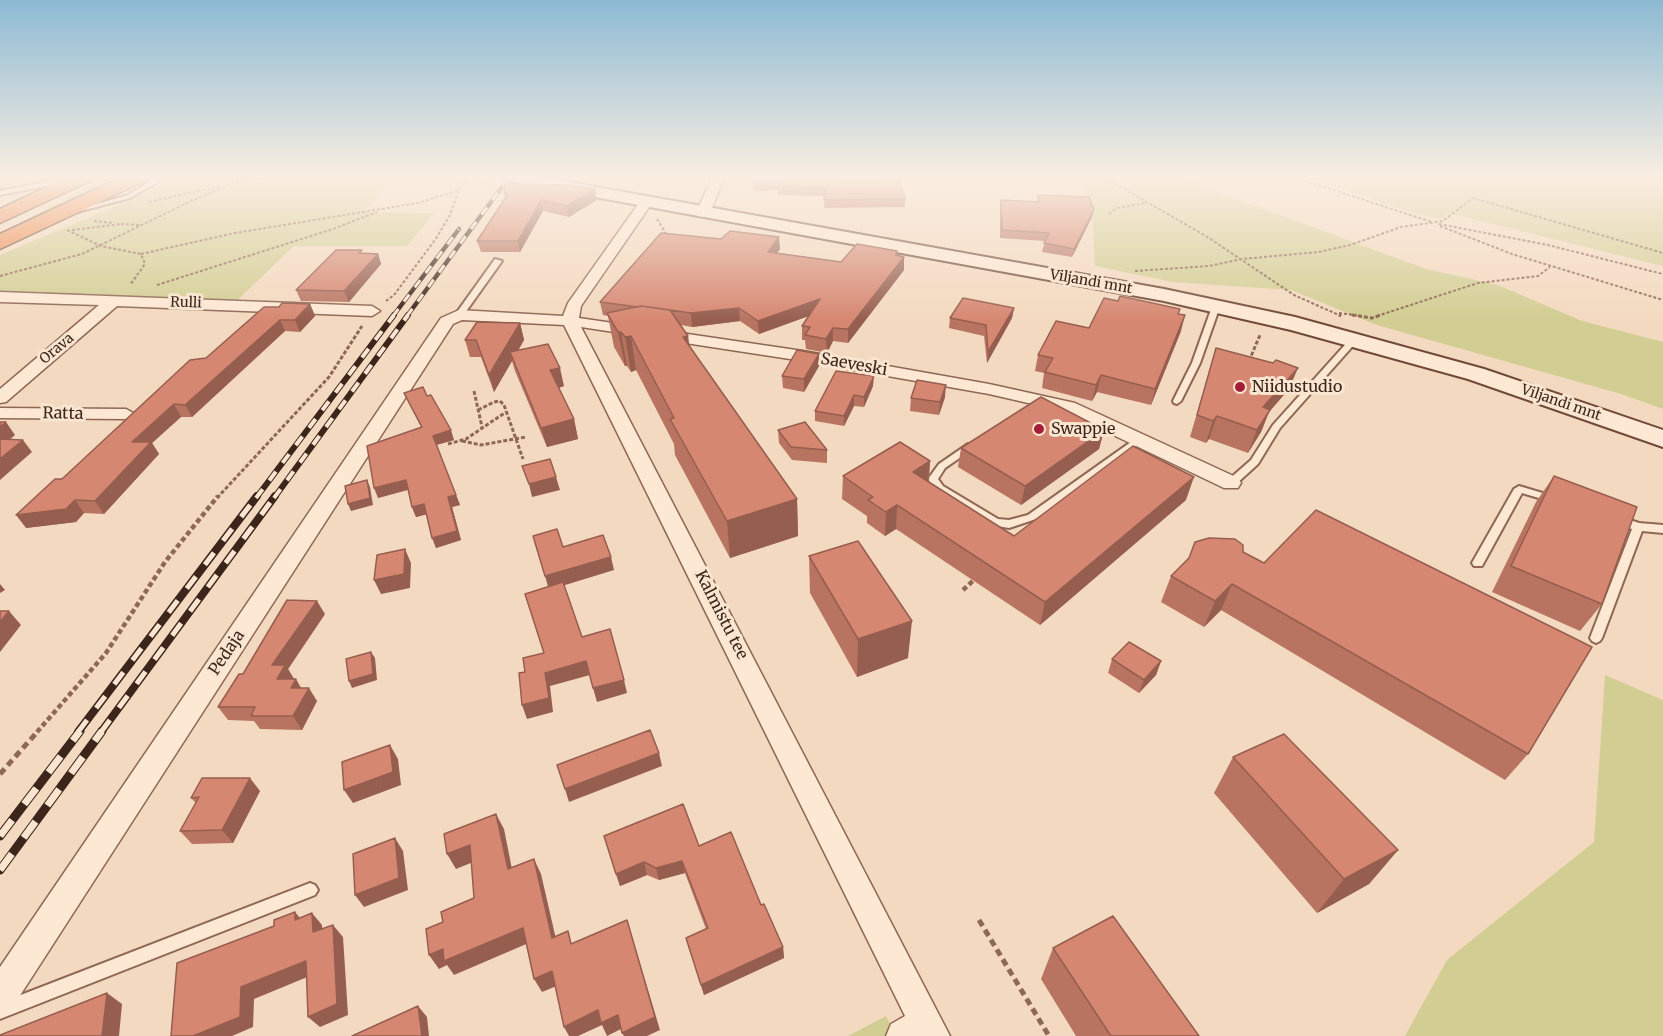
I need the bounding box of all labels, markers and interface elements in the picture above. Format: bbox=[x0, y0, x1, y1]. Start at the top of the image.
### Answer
street label: Viljandi mnt bbox=[1048, 266, 1134, 298]
street label: Rulli bbox=[170, 294, 202, 312]
street label: Orava bbox=[37, 330, 77, 368]
street label: Saeveski bbox=[819, 350, 889, 380]
place label: Niidustudio bbox=[1252, 377, 1342, 397]
marker: Niidustudio bbox=[1233, 380, 1247, 394]
street label: Viljandi mnt bbox=[1519, 381, 1603, 425]
street label: Ratta bbox=[42, 404, 84, 424]
place label: Swappie bbox=[1051, 419, 1115, 439]
marker: Swappie bbox=[1032, 422, 1046, 436]
street label: Kalmistu tee bbox=[690, 567, 752, 663]
street label: Pedaja bbox=[205, 627, 249, 679]

